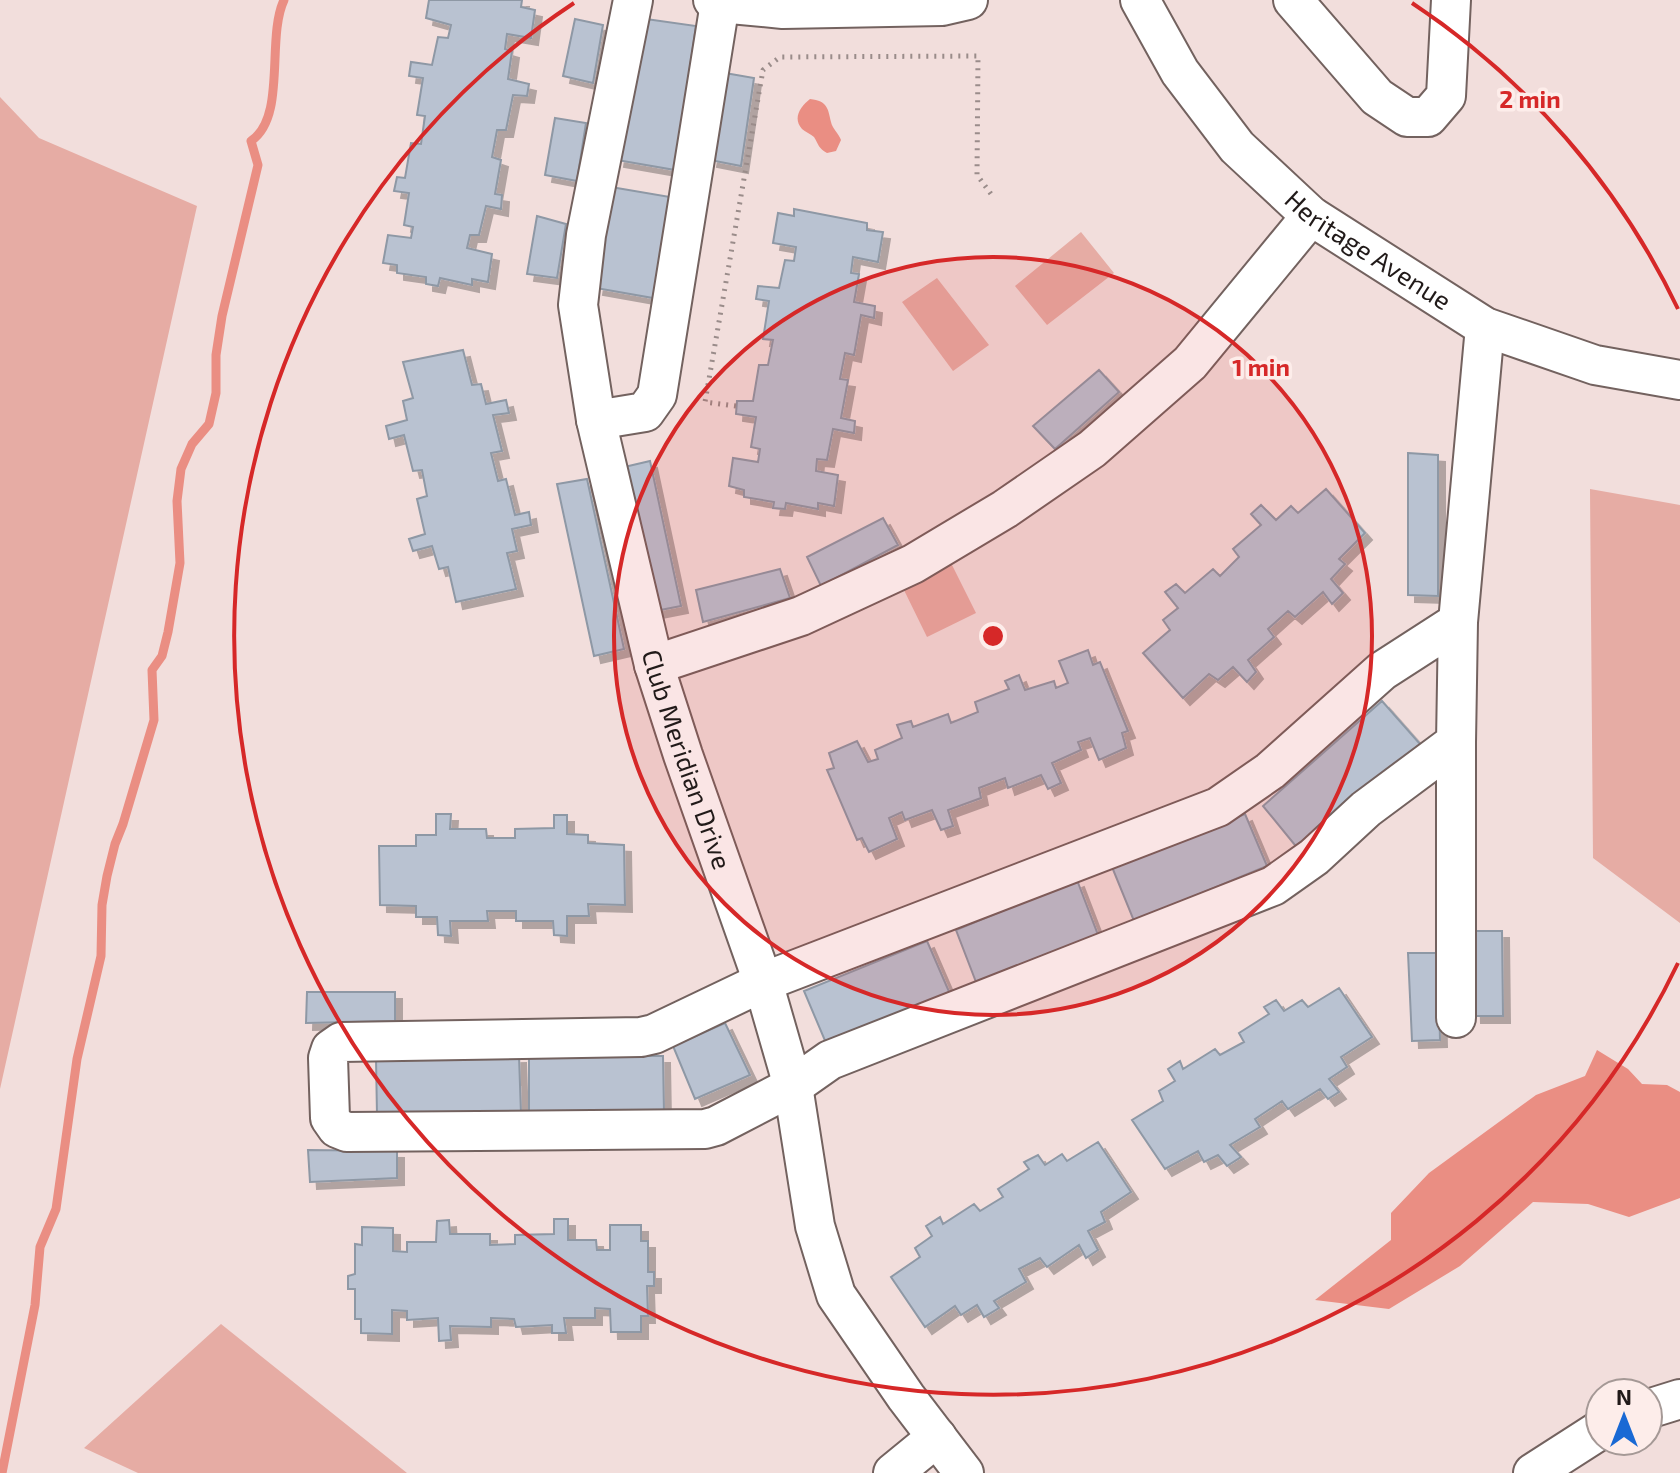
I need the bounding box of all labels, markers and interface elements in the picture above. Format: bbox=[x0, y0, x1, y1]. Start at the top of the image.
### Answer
text: 2 min bbox=[1499, 84, 1561, 113]
street label: Heritage Avenue bbox=[1279, 183, 1457, 315]
text: 1 min bbox=[1232, 352, 1290, 381]
centre of rings bbox=[979, 622, 1007, 650]
street label: Club Meridian Drive bbox=[637, 646, 739, 873]
north arrow bbox=[1584, 1377, 1664, 1457]
text: N bbox=[1616, 1383, 1632, 1409]

